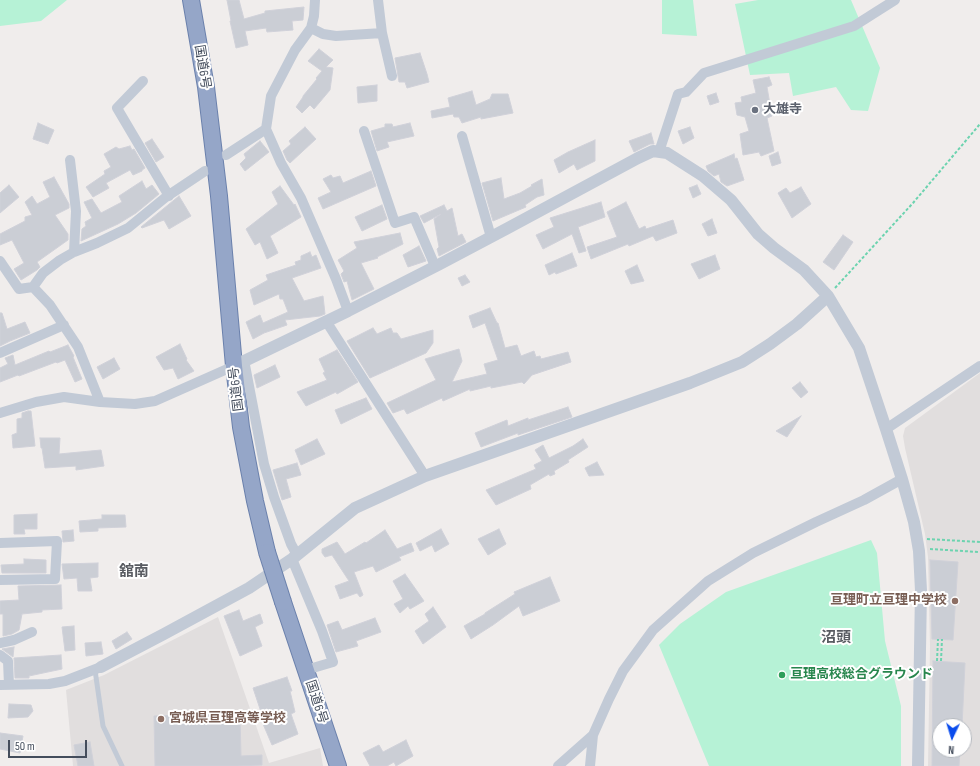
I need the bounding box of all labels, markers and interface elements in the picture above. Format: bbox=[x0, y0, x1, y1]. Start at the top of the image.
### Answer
street label: 国道6号 bbox=[191, 44, 213, 90]
place label: 大雄寺 bbox=[763, 102, 802, 118]
marker: 大雄寺 bbox=[750, 105, 760, 115]
street label: 国道6号 bbox=[227, 366, 247, 412]
district label: 舘南 bbox=[119, 563, 149, 581]
place label: 亘理町立亘理中学校 bbox=[830, 593, 947, 609]
marker: 亘理町立亘理中学校 bbox=[950, 596, 960, 606]
district label: 沼頭 bbox=[821, 629, 851, 647]
place label: 亘理高校総合グラウンド bbox=[790, 667, 933, 683]
marker: 亘理高校総合グラウンド bbox=[777, 670, 787, 680]
street label: 国道6号 bbox=[302, 678, 330, 726]
place label: 宮城県亘理高等学校 bbox=[169, 711, 286, 727]
marker: 宮城県亘理高等学校 bbox=[156, 714, 166, 724]
north arrow bbox=[932, 718, 972, 758]
scale bar bbox=[10, 732, 89, 758]
text: 50 m bbox=[15, 739, 35, 754]
text: N bbox=[948, 743, 955, 756]

